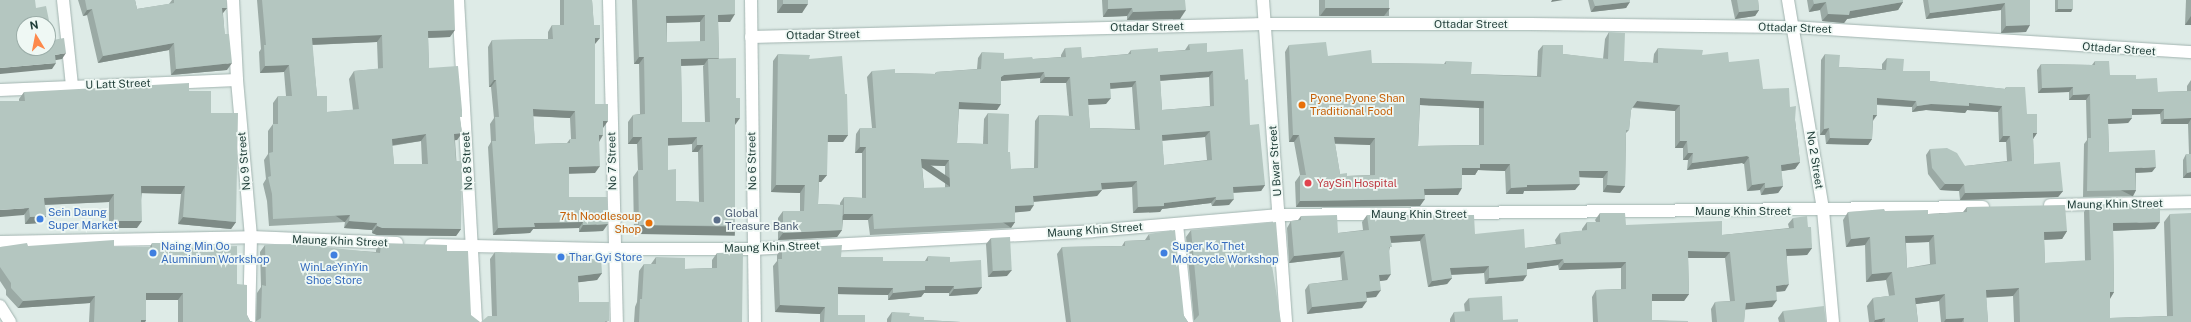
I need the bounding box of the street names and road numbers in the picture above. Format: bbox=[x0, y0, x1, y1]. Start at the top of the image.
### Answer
street label: Ottadar Street bbox=[1434, 17, 1508, 31]
street label: Ottadar Street bbox=[1110, 20, 1184, 34]
street label: Ottadar Street bbox=[1758, 20, 1832, 36]
street label: Ottadar Street bbox=[786, 28, 860, 42]
street label: Ottadar Street bbox=[2082, 40, 2156, 58]
street label: U Latt Street bbox=[85, 76, 151, 92]
street label: U Bwar Street bbox=[1266, 125, 1284, 197]
street label: No 2 Street bbox=[1804, 130, 1826, 190]
street label: No 9 Street bbox=[235, 131, 253, 191]
street label: No 8 Street bbox=[459, 131, 475, 191]
street label: No 7 Street bbox=[605, 132, 619, 190]
street label: No 6 Street bbox=[745, 132, 759, 190]
street label: Maung Khin Street bbox=[2067, 197, 2163, 211]
street label: Maung Khin Street bbox=[1695, 204, 1791, 218]
street label: Maung Khin Street bbox=[1371, 207, 1467, 221]
street label: Maung Khin Street bbox=[1047, 220, 1143, 240]
street label: Maung Khin Street bbox=[292, 233, 388, 249]
street label: Maung Khin Street bbox=[724, 239, 820, 255]

